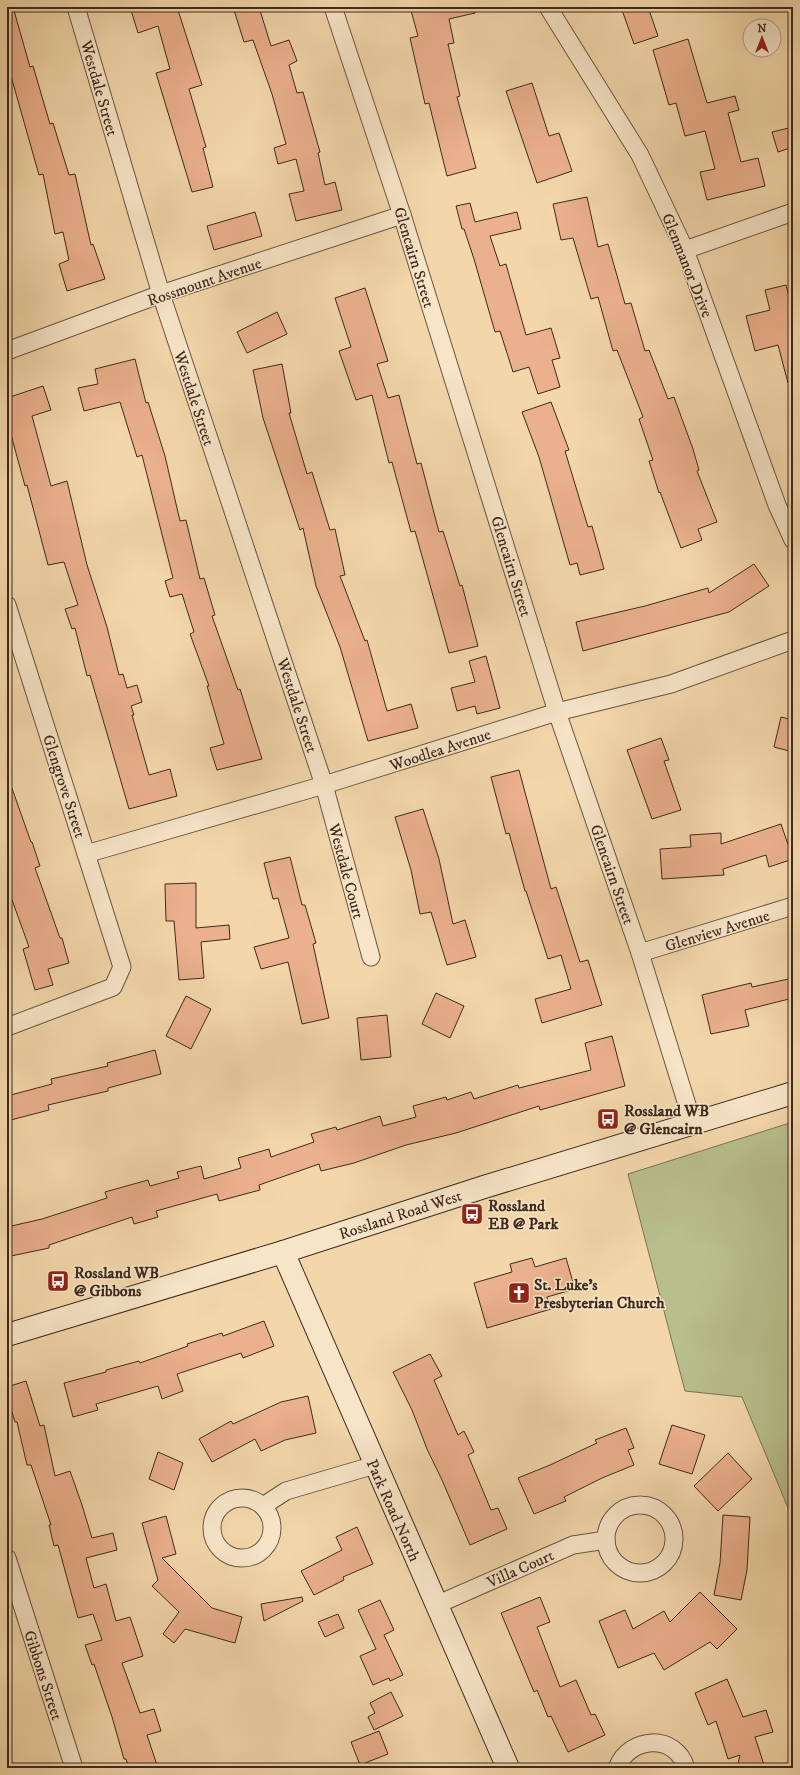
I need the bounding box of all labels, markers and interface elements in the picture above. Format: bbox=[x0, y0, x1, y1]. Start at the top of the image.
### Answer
north arrow bbox=[742, 18, 782, 58]
text: N bbox=[757, 22, 767, 36]
street label: Westdale Street bbox=[76, 37, 122, 138]
street label: Glencairn Street bbox=[389, 205, 439, 310]
street label: Glenmanor Drive bbox=[657, 210, 717, 321]
street label: Rossmount Avenue bbox=[145, 253, 264, 311]
street label: Westdale Street bbox=[169, 347, 219, 448]
street label: Glencairn Street bbox=[486, 514, 536, 619]
street label: Westdale Street bbox=[272, 654, 322, 755]
street label: Woodlea Avenue bbox=[386, 724, 494, 776]
street label: Glengrove Street bbox=[38, 732, 90, 840]
street label: Westdale Court bbox=[323, 820, 368, 921]
street label: Glencairn Street bbox=[586, 822, 638, 927]
street label: Glenview Avenue bbox=[663, 905, 772, 956]
place label: Rossland WB @ Glencairn bbox=[624, 1101, 709, 1139]
bus stop icon: Rossland WB @ Glencairn bbox=[595, 1106, 621, 1132]
street label: Rossland Road West bbox=[336, 1186, 464, 1244]
place label: Rossland EB @ Park bbox=[488, 1196, 559, 1234]
bus stop icon: Rossland EB @ Park bbox=[459, 1201, 485, 1227]
place label: Rossland WB @ Gibbons bbox=[74, 1263, 159, 1301]
bus stop icon: Rossland WB @ Gibbons bbox=[45, 1268, 71, 1294]
place label: St. Luke's Presbyterian Church bbox=[534, 1275, 665, 1313]
church icon: St. Luke's Presbyterian Church bbox=[506, 1280, 532, 1306]
street label: Park Road North bbox=[362, 1456, 425, 1565]
street label: Villa Court bbox=[483, 1545, 557, 1593]
street label: Gibbons Street bbox=[19, 1628, 67, 1723]

